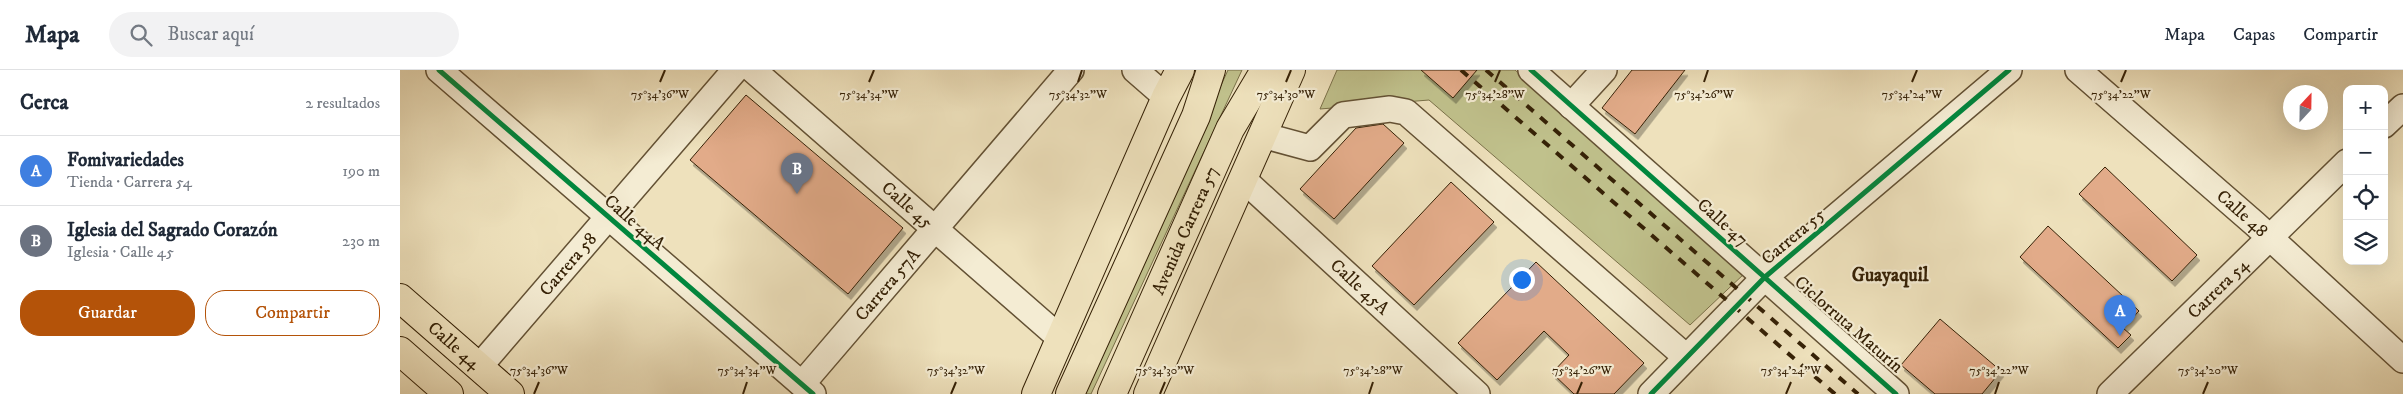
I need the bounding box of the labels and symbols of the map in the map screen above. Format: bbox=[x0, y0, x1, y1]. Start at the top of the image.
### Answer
north arrow bbox=[2283, 85, 2328, 130]
text: 75°34'36"W bbox=[631, 87, 690, 102]
text: 75°34'34"W bbox=[840, 87, 899, 102]
text: 75°34'32"W bbox=[1049, 87, 1108, 102]
text: 75°34'30"W bbox=[1257, 87, 1316, 102]
text: 75°34'28"W bbox=[1465, 87, 1526, 102]
text: 75°34'26"W bbox=[1674, 87, 1735, 102]
text: 75°34'24"W bbox=[1882, 87, 1943, 102]
text: 75°34'22"W bbox=[2091, 87, 2152, 102]
pin: B bbox=[781, 153, 813, 194]
street label: Avenida Carrera 57 bbox=[1148, 163, 1224, 298]
street label: Calle 45 bbox=[877, 177, 937, 234]
street label: Calle 48 bbox=[2212, 185, 2272, 242]
street label: Calle 44A bbox=[599, 190, 670, 256]
street label: Calle 47 bbox=[1692, 194, 1752, 251]
street label: Carrera 55 bbox=[1757, 204, 1830, 270]
street label: Carrera 58 bbox=[535, 228, 602, 301]
street label: Carrera 57A bbox=[851, 244, 926, 326]
street label: Carrera 54 bbox=[2183, 254, 2254, 324]
street label: Calle 45A bbox=[1325, 255, 1394, 320]
district label: Guayaquil bbox=[1852, 264, 1929, 288]
your location bbox=[1509, 267, 1535, 293]
street label: Ciclorruta Maturín bbox=[1789, 272, 1908, 378]
pin: A bbox=[2104, 295, 2136, 336]
street label: Calle 44 bbox=[423, 317, 485, 375]
text: 75°34'36"W bbox=[510, 363, 569, 378]
text: 75°34'34"W bbox=[718, 363, 777, 378]
text: 75°34'32"W bbox=[927, 363, 986, 378]
text: 75°34'30"W bbox=[1136, 363, 1195, 378]
text: 75°34'28"W bbox=[1343, 363, 1404, 378]
text: 75°34'26"W bbox=[1552, 363, 1613, 378]
text: 75°34'24"W bbox=[1761, 363, 1822, 378]
text: 75°34'22"W bbox=[1969, 363, 2030, 378]
text: 75°34'20"W bbox=[2178, 363, 2239, 378]

